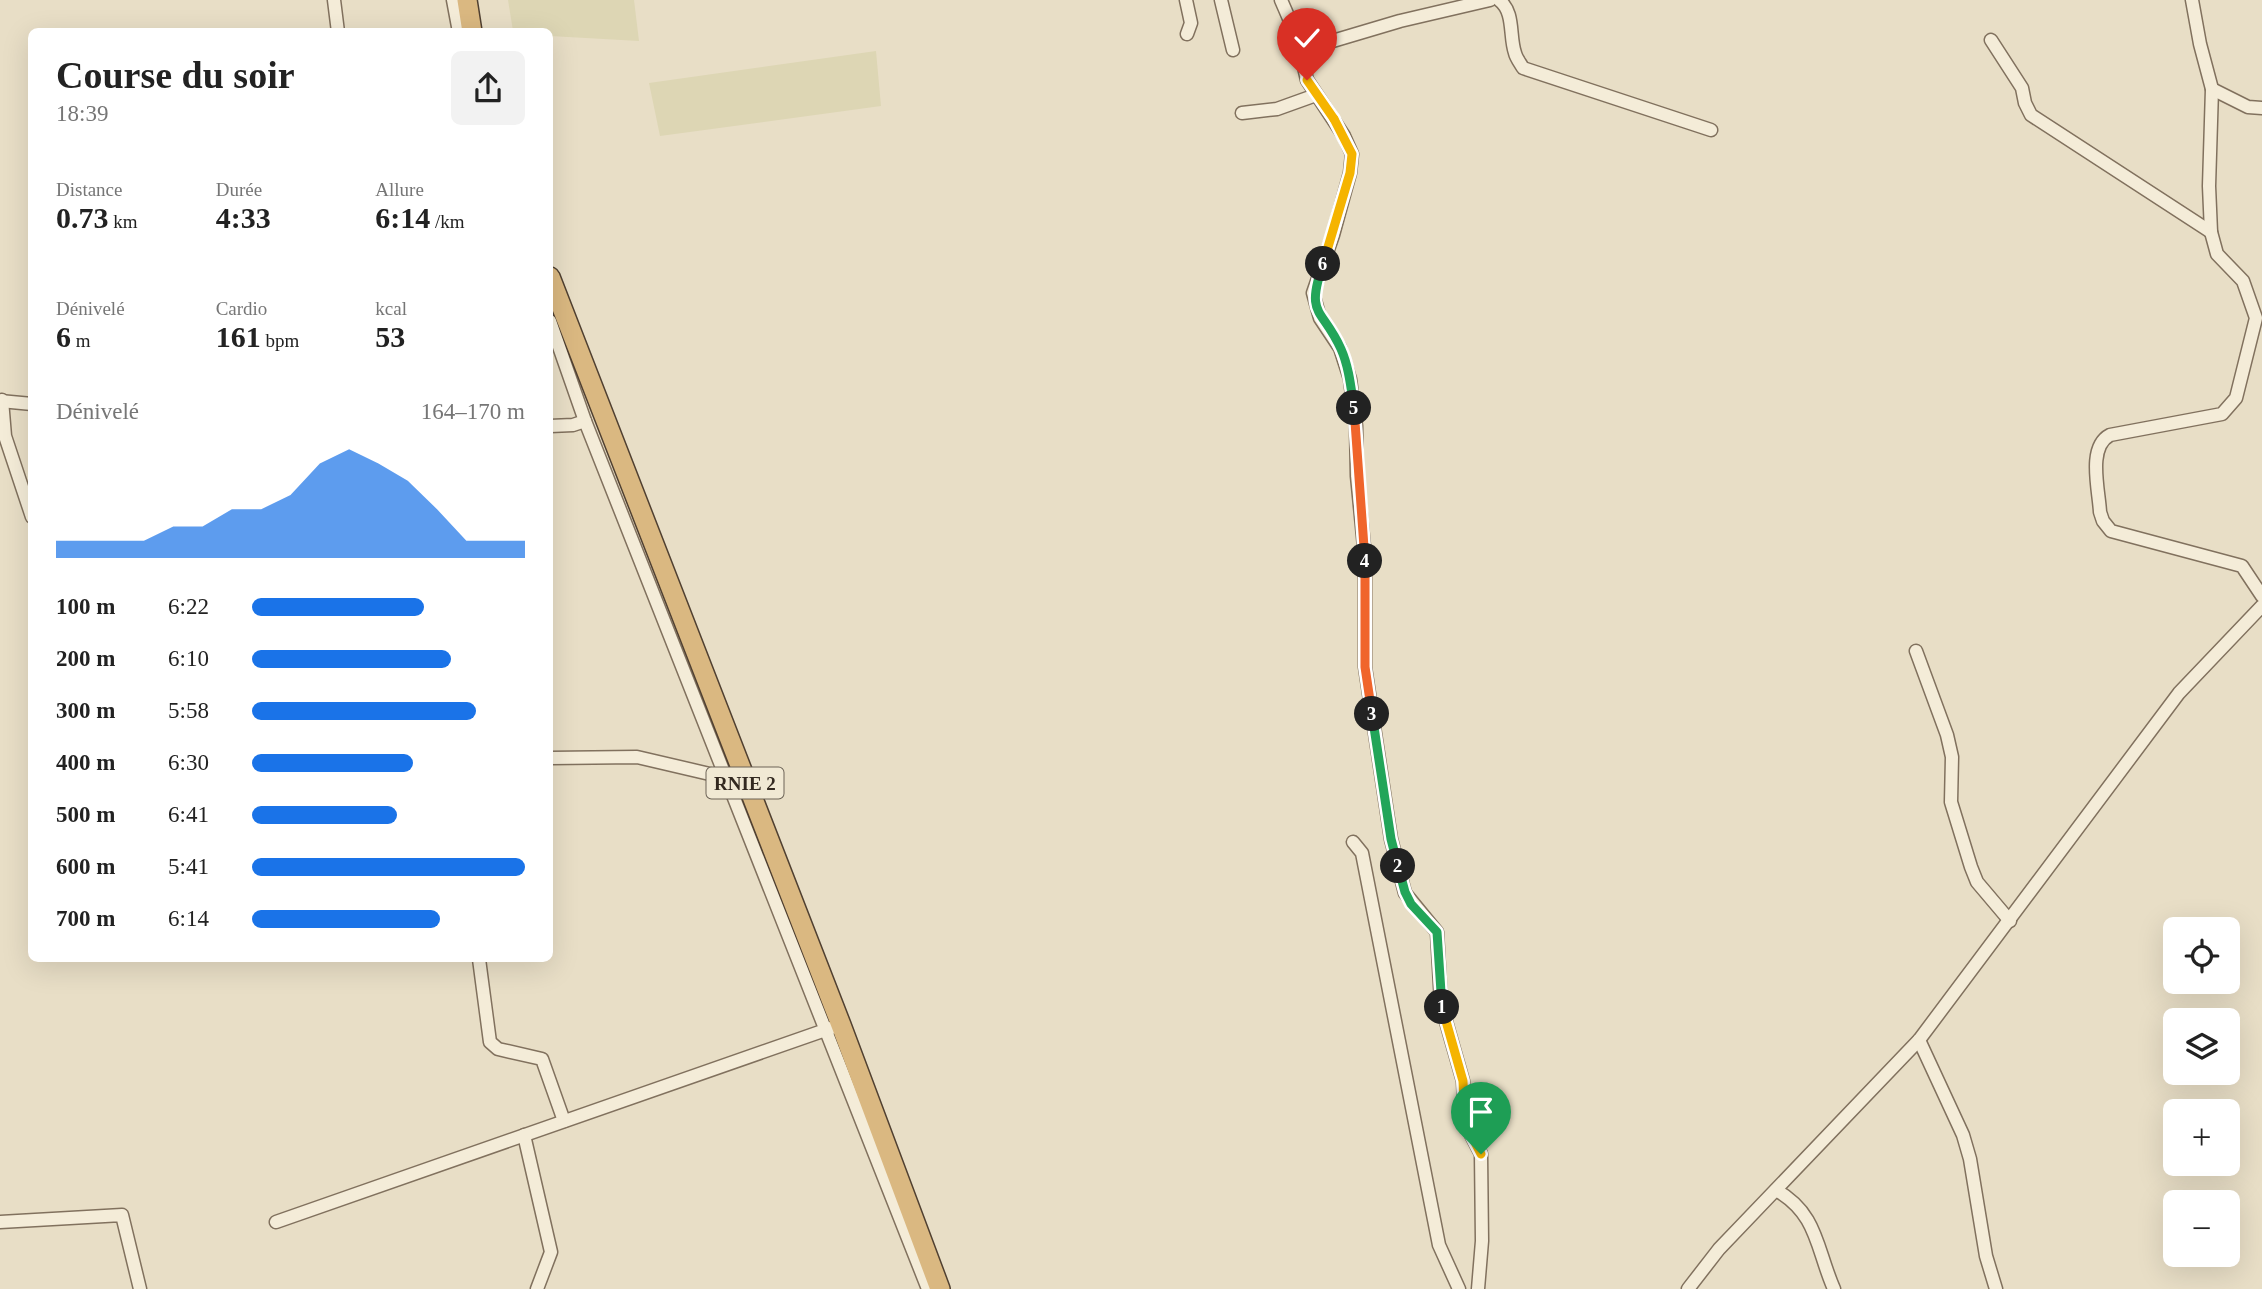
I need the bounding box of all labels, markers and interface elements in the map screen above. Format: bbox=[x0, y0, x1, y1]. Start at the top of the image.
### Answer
pin bbox=[1277, 8, 1337, 80]
icon: check bbox=[1288, 19, 1326, 57]
button: share bbox=[451, 51, 525, 125]
text: Course du soir bbox=[56, 54, 295, 96]
text: 18:39 bbox=[56, 101, 108, 126]
text: Distance bbox=[56, 179, 122, 200]
text: Durée bbox=[216, 179, 262, 200]
text: Allure bbox=[375, 179, 424, 200]
text: 0.73 bbox=[56, 201, 109, 234]
text: 4:33 bbox=[216, 201, 271, 234]
text: 6:14 bbox=[375, 201, 430, 234]
text: km bbox=[109, 211, 138, 232]
text: /km bbox=[430, 211, 465, 232]
pin: 6 bbox=[1306, 246, 1340, 282]
text: 6 bbox=[1318, 253, 1327, 274]
text: Dénivelé bbox=[56, 298, 125, 319]
text: Cardio bbox=[216, 298, 267, 319]
text: kcal bbox=[375, 298, 407, 319]
text: 6 bbox=[56, 320, 71, 353]
text: 161 bbox=[216, 320, 261, 353]
text: 53 bbox=[375, 320, 405, 353]
text: m bbox=[71, 330, 91, 351]
text: bpm bbox=[261, 330, 299, 351]
pin: 5 bbox=[1336, 390, 1372, 426]
text: 5 bbox=[1349, 397, 1358, 418]
text: Dénivelé bbox=[56, 399, 139, 424]
text: 164–170 m bbox=[421, 399, 525, 424]
pin: 4 bbox=[1348, 544, 1382, 578]
text: 4 bbox=[1360, 550, 1369, 571]
text: 100 m bbox=[56, 594, 115, 619]
text: 6:22 bbox=[168, 594, 209, 619]
text: 200 m bbox=[56, 646, 115, 671]
text: 6:10 bbox=[168, 646, 209, 671]
pin: 3 bbox=[1354, 696, 1390, 732]
text: 300 m bbox=[56, 698, 115, 723]
text: 5:58 bbox=[168, 698, 209, 723]
text: 3 bbox=[1367, 703, 1376, 724]
text: 400 m bbox=[56, 750, 115, 775]
text: 6:30 bbox=[168, 750, 209, 775]
road number: RNIE 2 bbox=[706, 768, 784, 798]
text: 500 m bbox=[56, 802, 115, 827]
text: 6:41 bbox=[168, 802, 209, 827]
pin: 2 bbox=[1380, 848, 1416, 884]
text: 600 m bbox=[56, 854, 115, 879]
text: 5:41 bbox=[168, 854, 209, 879]
text: 2 bbox=[1393, 855, 1402, 876]
text: 700 m bbox=[56, 906, 115, 931]
text: 6:14 bbox=[168, 906, 209, 931]
map controls bbox=[2163, 917, 2240, 1267]
button: locate bbox=[2163, 917, 2240, 994]
pin: 1 bbox=[1424, 990, 1460, 1024]
text: 1 bbox=[1437, 996, 1446, 1017]
button: layers bbox=[2163, 1008, 2240, 1085]
pin bbox=[1451, 1082, 1511, 1154]
icon: arrive bbox=[1462, 1093, 1500, 1131]
button: + bbox=[2163, 1099, 2240, 1176]
button: − bbox=[2163, 1190, 2240, 1267]

